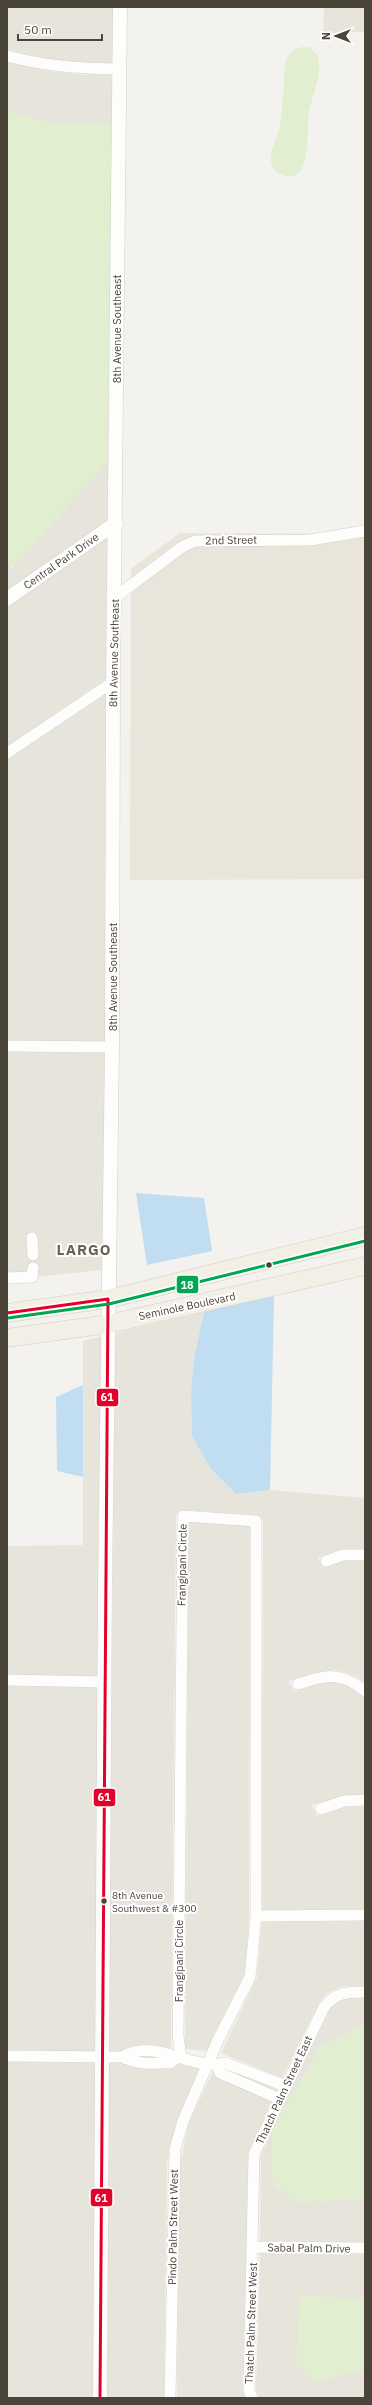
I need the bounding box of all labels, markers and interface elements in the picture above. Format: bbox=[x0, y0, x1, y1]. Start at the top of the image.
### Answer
scale bar bbox=[18, 16, 102, 42]
north arrow bbox=[316, 16, 356, 56]
text: 50 m bbox=[24, 22, 52, 37]
text: N bbox=[319, 32, 333, 40]
street label: 8th Avenue Southeast bbox=[110, 275, 124, 383]
street label: Central Park Drive bbox=[21, 530, 101, 592]
street label: 2nd Street bbox=[205, 533, 257, 547]
street label: 8th Avenue Southeast bbox=[106, 598, 122, 707]
street label: 8th Avenue Southeast bbox=[106, 923, 120, 1031]
district label: LARGO bbox=[57, 1240, 111, 1259]
unlabelled marker bbox=[264, 1260, 274, 1270]
line badge: 18 bbox=[176, 1275, 199, 1294]
text: 18 bbox=[180, 1278, 194, 1292]
street label: Seminole Boulevard bbox=[137, 1289, 237, 1323]
line badge: 61 bbox=[96, 1388, 119, 1407]
text: 61 bbox=[100, 1390, 114, 1404]
street label: Frangipani Circle bbox=[174, 1524, 190, 1606]
line badge: 61 bbox=[93, 1788, 116, 1807]
text: 61 bbox=[97, 1790, 111, 1804]
place label: 8th Avenue Southwest & #300 bbox=[112, 1889, 196, 1915]
marker: 8th Avenue Southwest & #300 bbox=[99, 1896, 109, 1906]
street label: Frangipani Circle bbox=[172, 1920, 186, 2002]
street label: Thatch Palm Street East bbox=[253, 2033, 315, 2147]
street label: Pindo Palm Street West bbox=[165, 2169, 181, 2285]
line badge: 61 bbox=[90, 2188, 113, 2207]
text: 61 bbox=[94, 2191, 108, 2205]
street label: Sabal Palm Drive bbox=[267, 2240, 351, 2256]
street label: Thatch Palm Street West bbox=[242, 2262, 260, 2384]

